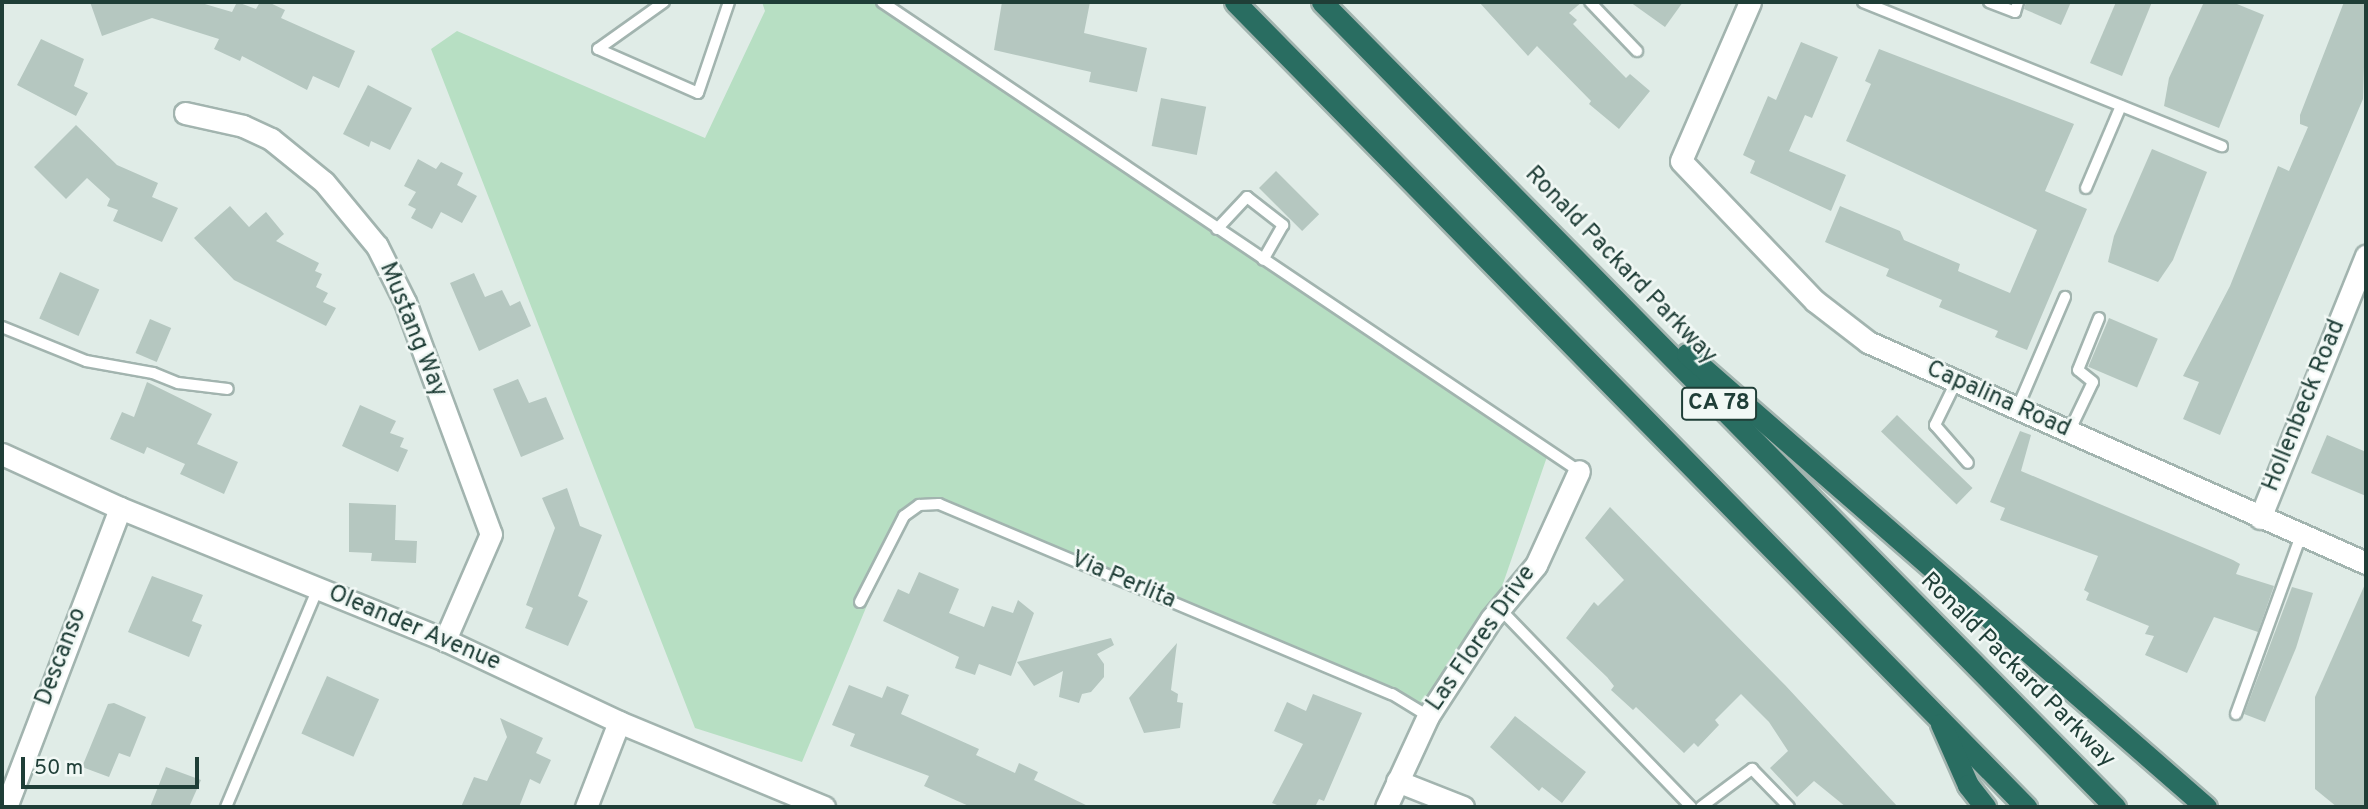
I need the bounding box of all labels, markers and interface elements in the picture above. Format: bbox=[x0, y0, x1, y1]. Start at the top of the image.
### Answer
street label: Ronald Packard Parkway bbox=[1518, 161, 1722, 371]
street label: Mustang Way bbox=[372, 258, 452, 402]
street label: Hollenbeck Road bbox=[2257, 316, 2353, 496]
street label: Capalina Road bbox=[1921, 355, 2075, 445]
road number: CA 78 bbox=[1680, 384, 1758, 424]
street label: Via Perlita bbox=[1066, 546, 1180, 616]
street label: Las Flores Drive bbox=[1421, 561, 1543, 717]
street label: Ronald Packard Parkway bbox=[1913, 567, 2121, 775]
street label: Oleander Avenue bbox=[323, 580, 505, 678]
street label: Descanso bbox=[30, 604, 94, 710]
scale bar bbox=[24, 742, 203, 786]
text: 50 m bbox=[34, 755, 83, 782]

